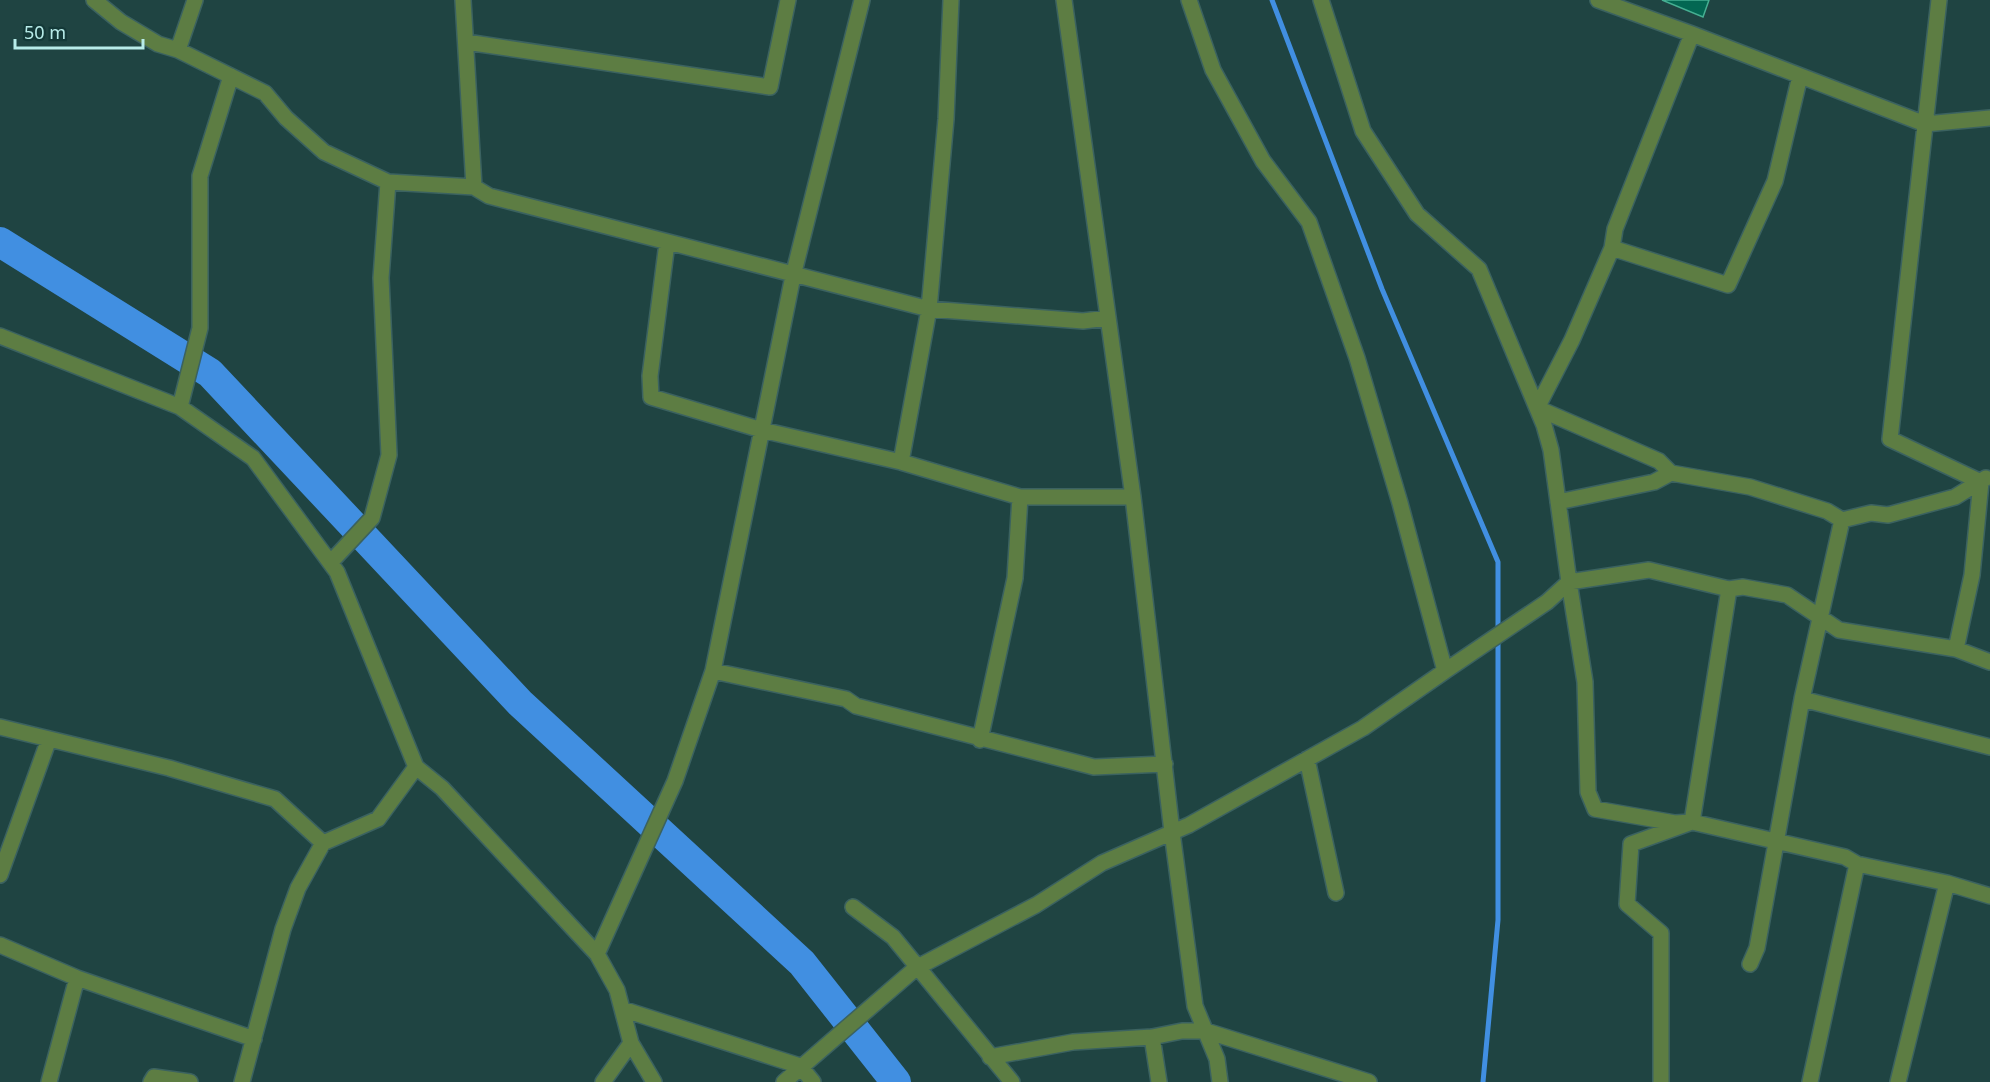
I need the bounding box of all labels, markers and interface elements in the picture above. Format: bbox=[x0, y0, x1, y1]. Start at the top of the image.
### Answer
scale bar bbox=[15, 12, 142, 50]
text: 50 m bbox=[24, 20, 66, 44]

